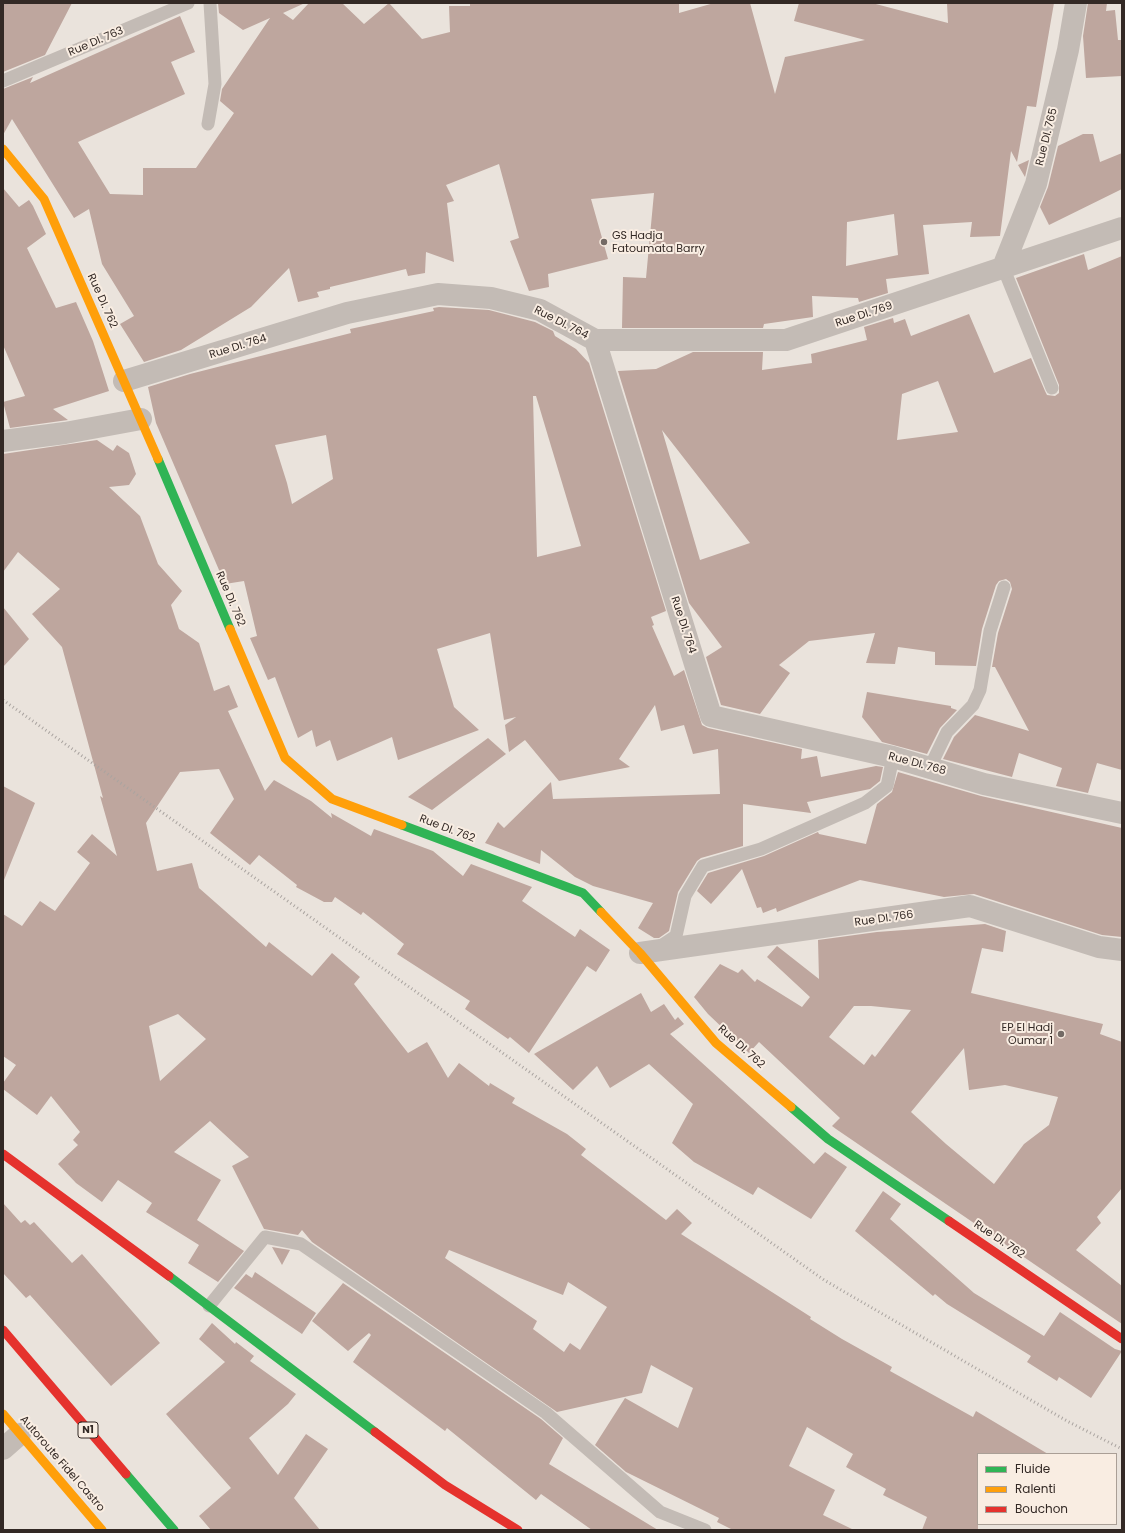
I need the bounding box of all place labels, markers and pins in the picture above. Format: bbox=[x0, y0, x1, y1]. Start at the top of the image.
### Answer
place label: GS Hadja Fatoumata Barry bbox=[612, 229, 705, 255]
marker: GS Hadja Fatoumata Barry bbox=[599, 237, 609, 247]
place label: EP El Hadj Oumar 1 bbox=[1002, 1021, 1053, 1047]
marker: EP El Hadj Oumar 1 bbox=[1056, 1029, 1066, 1039]

